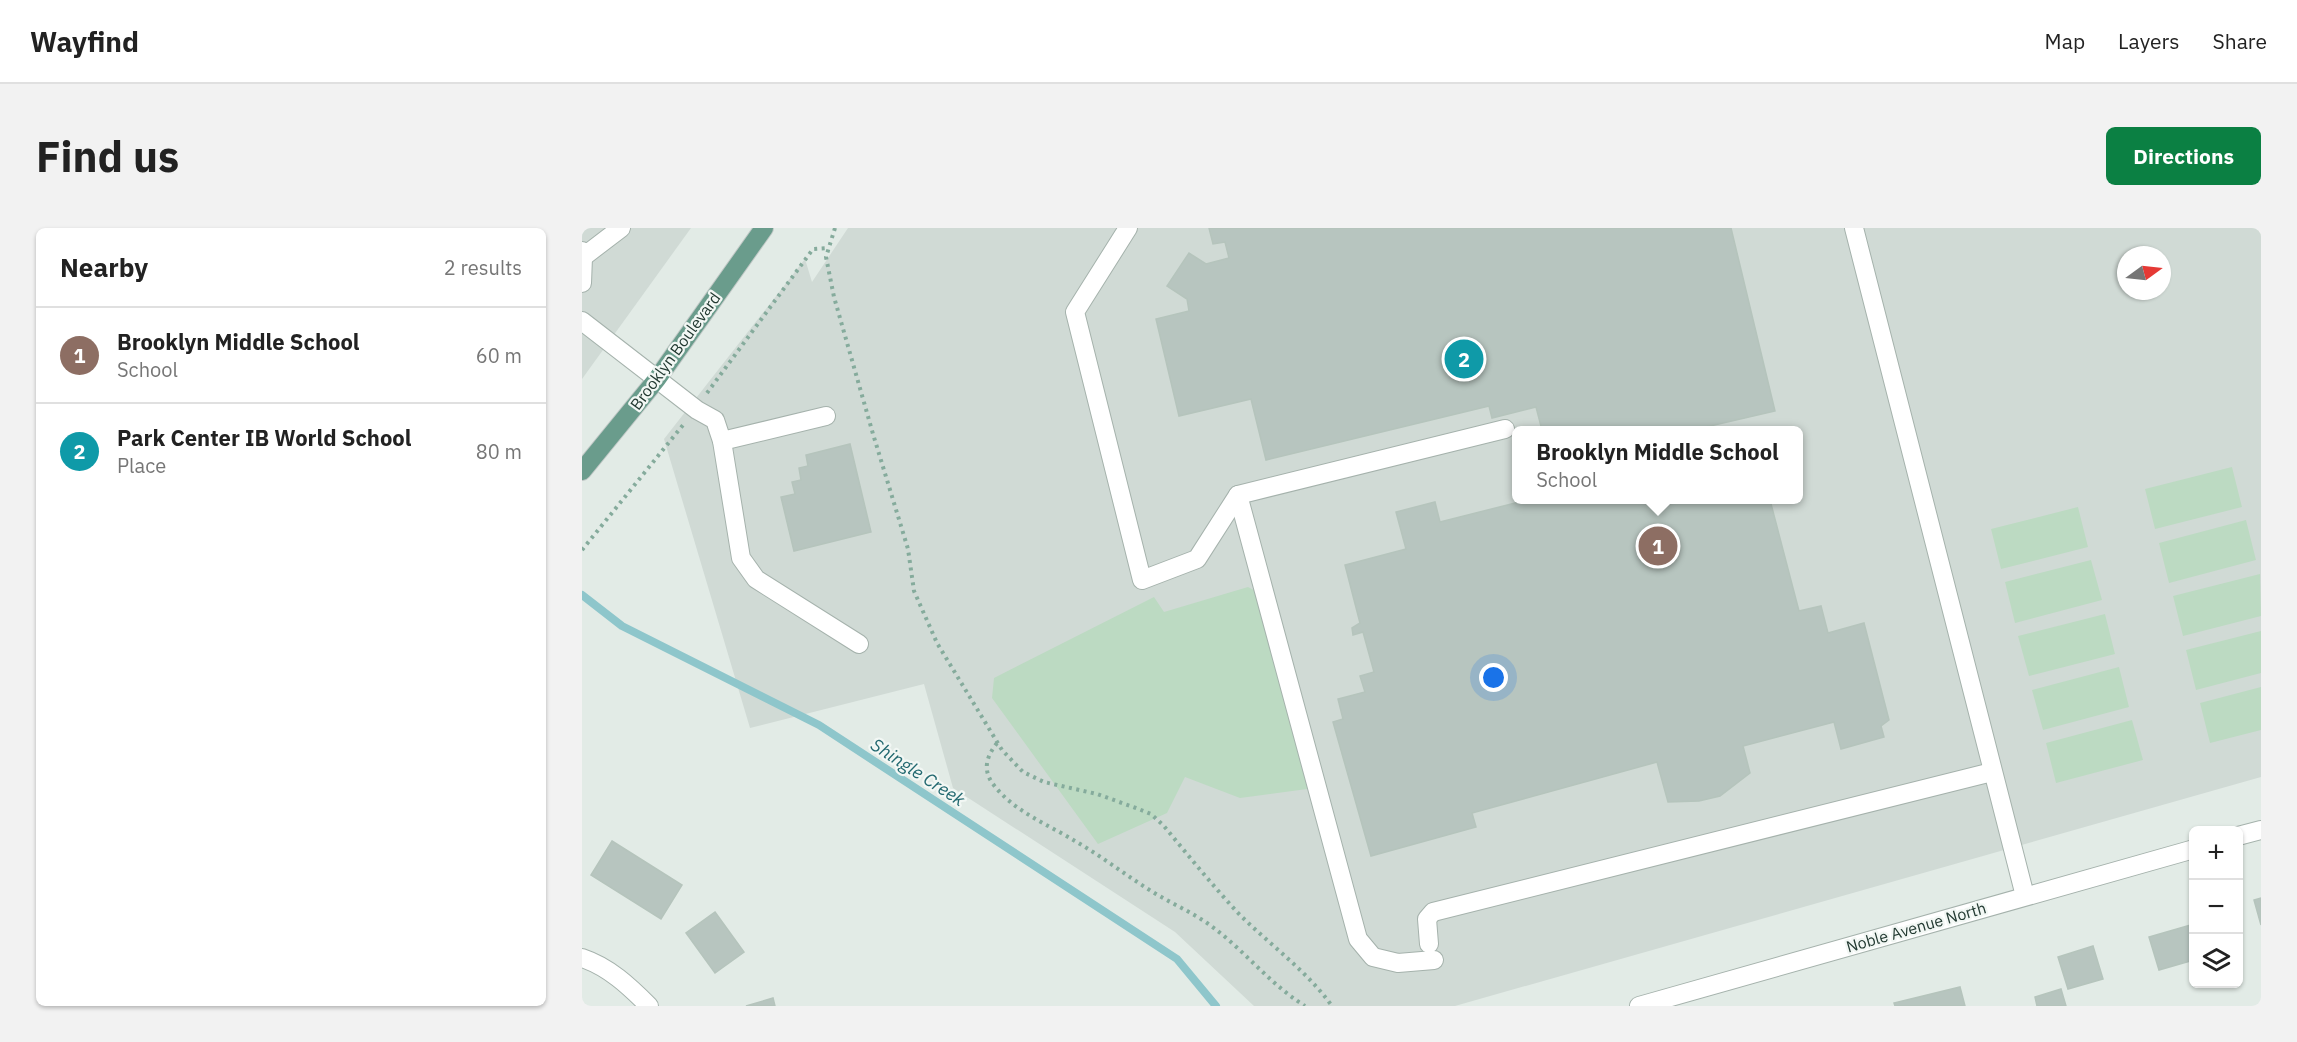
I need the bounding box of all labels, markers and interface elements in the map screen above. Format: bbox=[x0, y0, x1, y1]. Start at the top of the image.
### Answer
text: Wayfind bbox=[30, 23, 139, 60]
text: Map bbox=[2045, 27, 2085, 55]
text: Layers bbox=[2118, 27, 2180, 55]
text: Share bbox=[2213, 27, 2267, 55]
button: Directions bbox=[2106, 127, 2261, 185]
text: Find us bbox=[36, 129, 179, 184]
north arrow bbox=[2117, 246, 2171, 300]
text: Nearby bbox=[60, 250, 148, 284]
text: 2 results bbox=[444, 254, 522, 281]
street label: Brooklyn Boulevard bbox=[626, 288, 724, 414]
text: Brooklyn Middle School bbox=[117, 327, 360, 356]
pin: 2 bbox=[1444, 336, 1484, 382]
text: 1 bbox=[74, 342, 86, 369]
text: 60 m bbox=[476, 342, 522, 369]
text: School bbox=[117, 356, 178, 383]
text: Park Center IB World School bbox=[117, 423, 411, 452]
popup bbox=[1512, 426, 1803, 504]
text: Brooklyn Middle School bbox=[1536, 437, 1779, 466]
text: 2 bbox=[74, 438, 86, 465]
text: 80 m bbox=[476, 438, 522, 465]
text: Place bbox=[117, 452, 166, 479]
text: School bbox=[1536, 466, 1597, 493]
pin: 1 bbox=[1638, 524, 1678, 568]
your location bbox=[1479, 663, 1508, 692]
water label: Shingle Creek bbox=[867, 733, 970, 811]
map controls bbox=[2189, 826, 2243, 988]
button: + bbox=[2189, 826, 2243, 880]
button: − bbox=[2189, 880, 2243, 934]
street label: Noble Avenue North bbox=[1844, 897, 1988, 957]
button: layers bbox=[2189, 934, 2243, 988]

